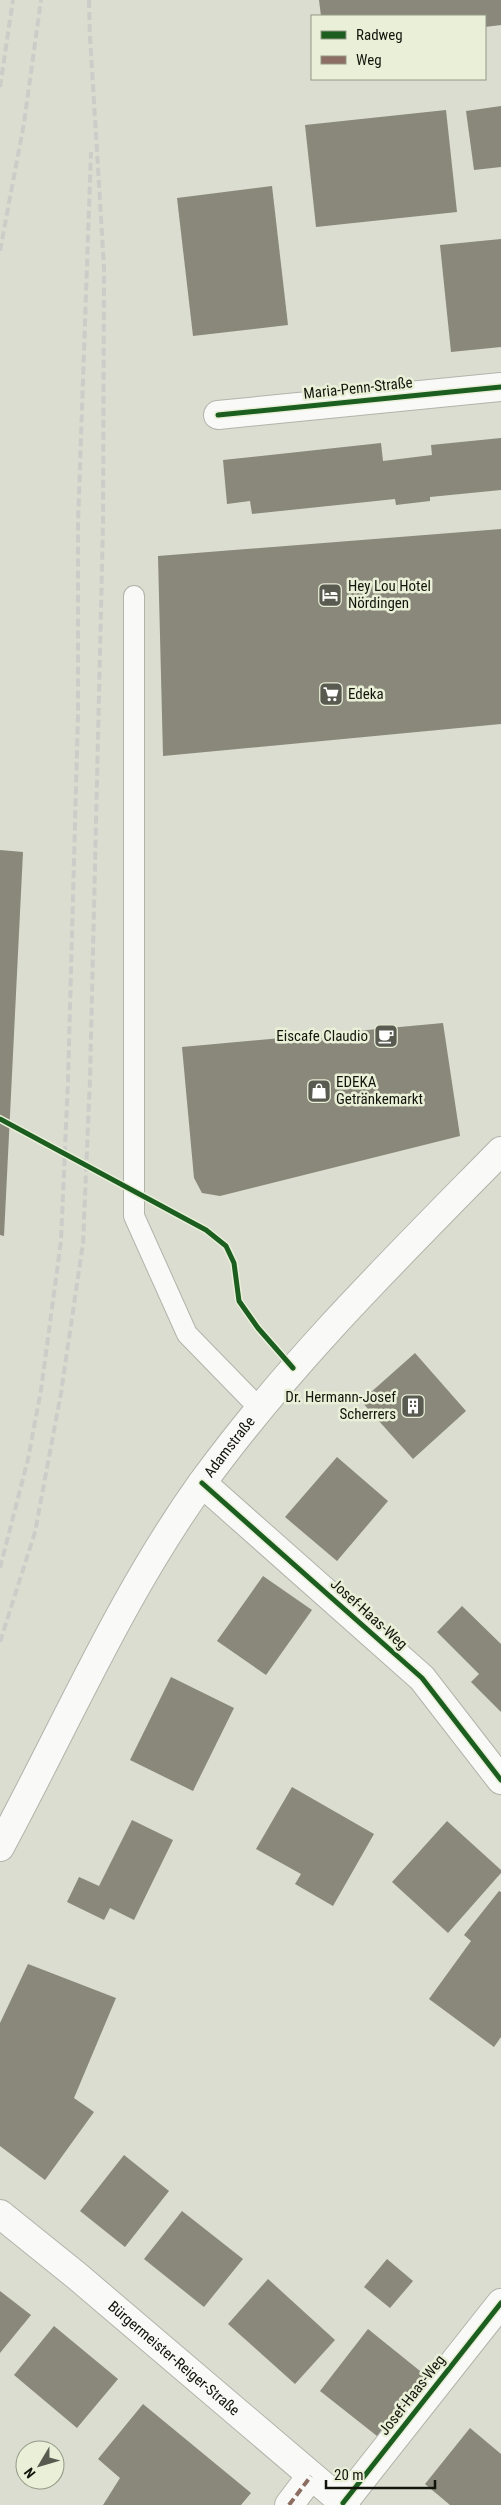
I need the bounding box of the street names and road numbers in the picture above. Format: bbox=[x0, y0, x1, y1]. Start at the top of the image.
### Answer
street label: Maria-Penn-Straße bbox=[303, 373, 413, 403]
street label: Adamstraße bbox=[200, 1413, 259, 1481]
street label: Josef-Haas-Weg bbox=[327, 1575, 411, 1653]
street label: Bürgermeister-Reiger-Straße bbox=[104, 2297, 243, 2419]
street label: Josef-Haas-Weg bbox=[375, 2351, 449, 2439]

